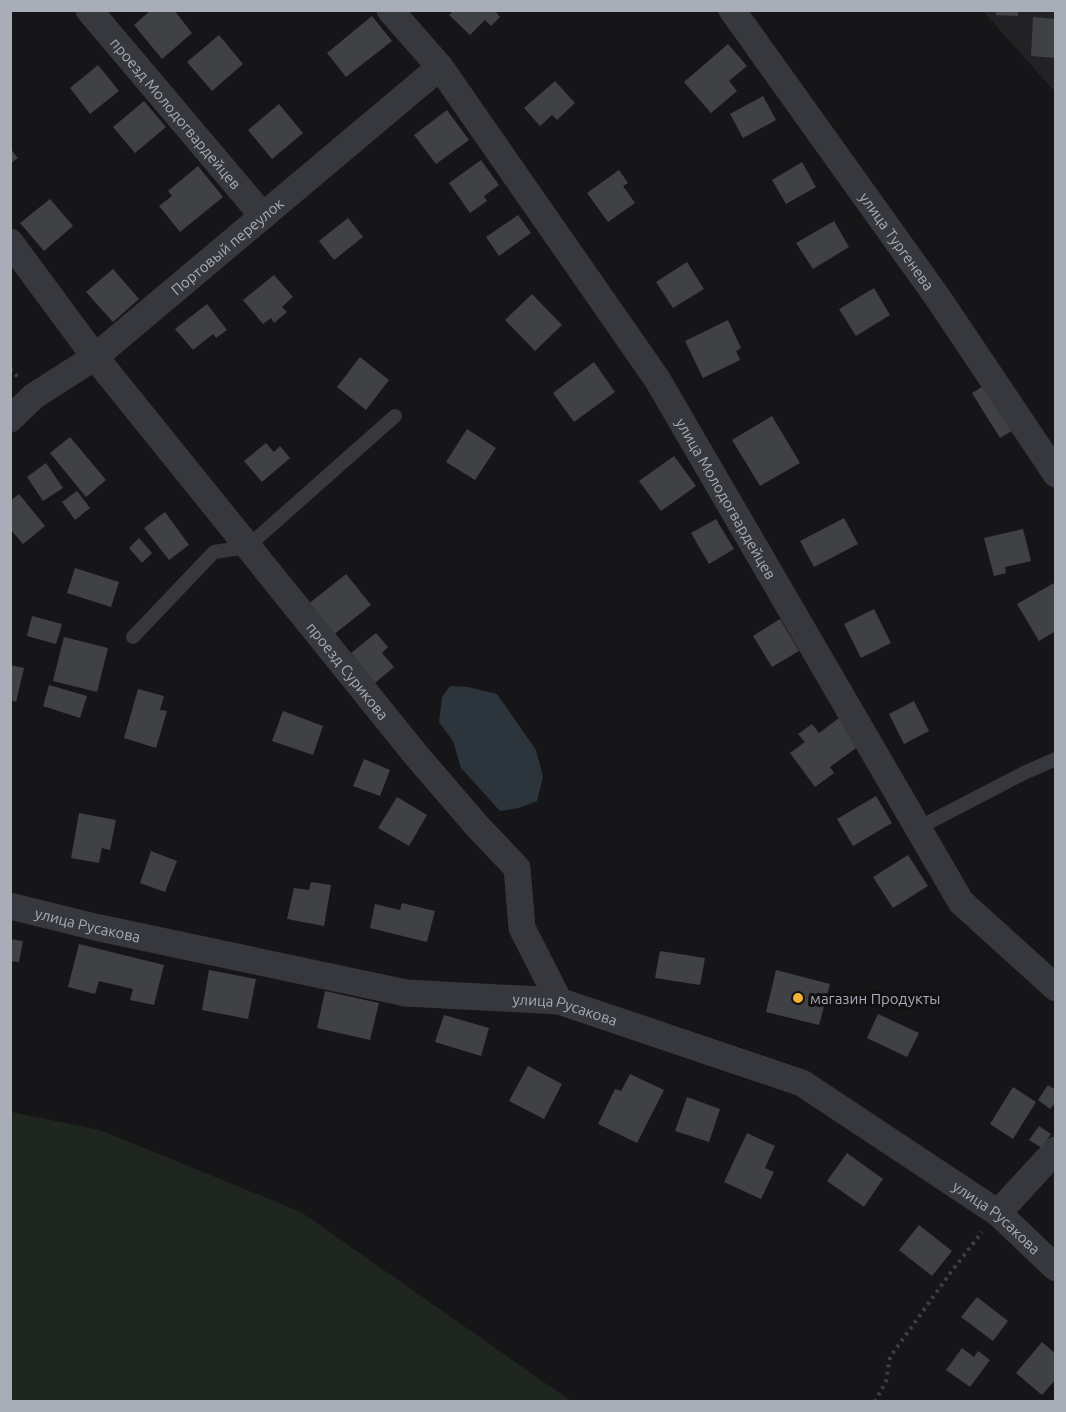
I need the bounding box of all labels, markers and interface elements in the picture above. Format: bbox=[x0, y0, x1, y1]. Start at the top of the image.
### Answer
street label: проезд Молодогвардейцев bbox=[107, 34, 245, 192]
street label: улица Тургенева bbox=[857, 189, 938, 293]
street label: Портовый переулок bbox=[167, 194, 287, 298]
street label: улица Молодогвардейцев bbox=[673, 415, 780, 582]
street label: проезд Сурикова bbox=[304, 619, 392, 723]
street label: улица Русакова bbox=[33, 904, 142, 945]
street label: улица Русакова bbox=[512, 990, 620, 1029]
place label: магазин Продукты bbox=[810, 990, 941, 1007]
marker: магазин Продукты bbox=[791, 991, 805, 1005]
street label: улица Русакова bbox=[950, 1177, 1044, 1257]

